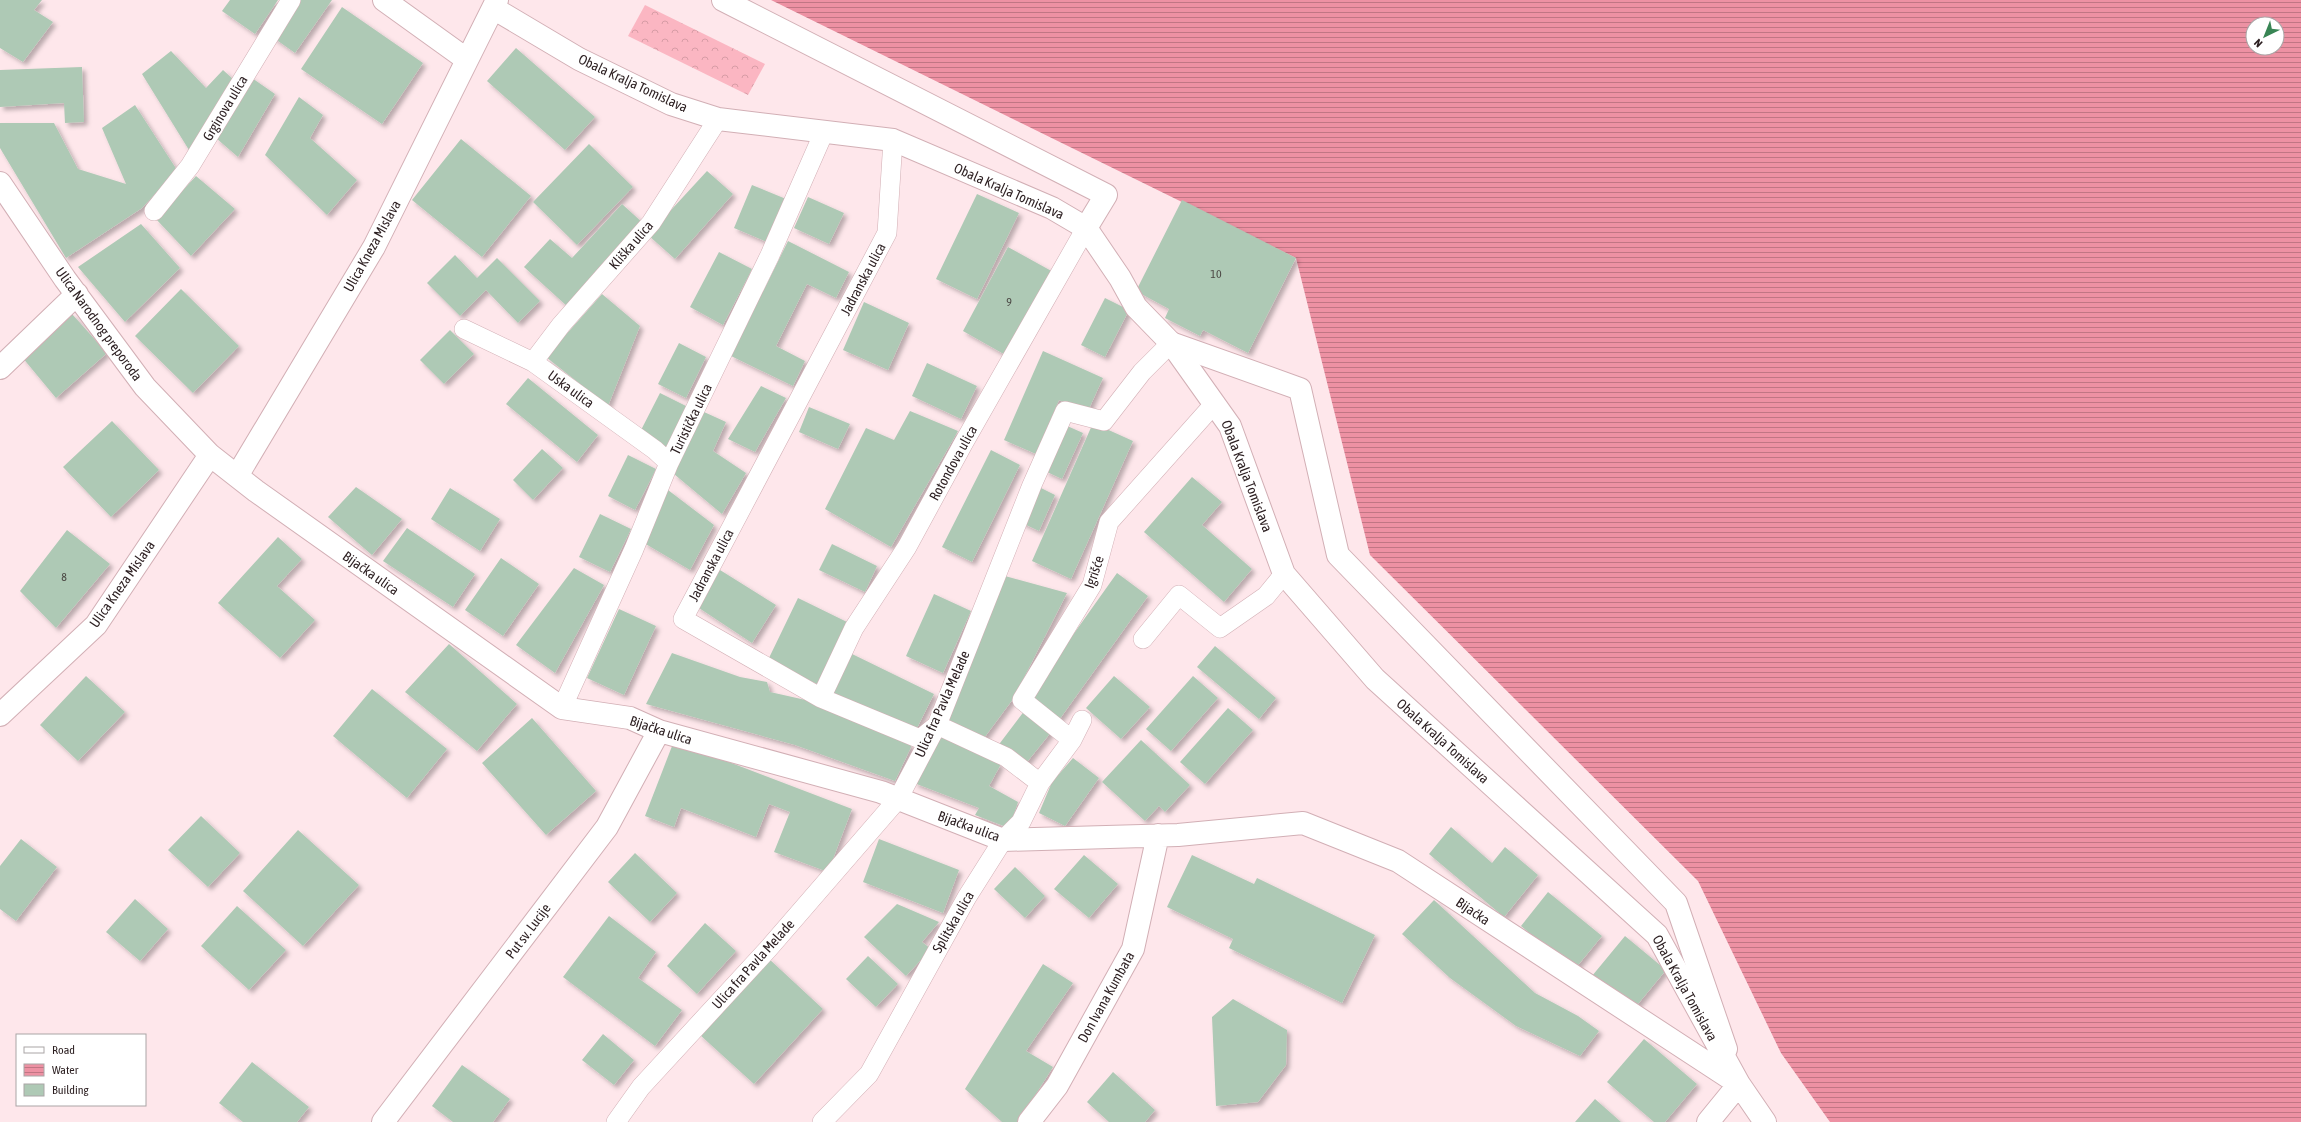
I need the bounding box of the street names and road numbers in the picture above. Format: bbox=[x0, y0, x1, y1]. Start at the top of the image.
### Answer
street label: Obala Kralja Tomislava bbox=[576, 51, 690, 115]
street label: Grginova ulica bbox=[199, 73, 251, 143]
street label: Obala Kralja Tomislava bbox=[952, 160, 1066, 222]
street label: Ulica Kneza Mislava bbox=[340, 197, 404, 295]
street label: Kliška ulica bbox=[606, 218, 656, 272]
street label: Jadranska ulica bbox=[837, 240, 889, 318]
street label: Ulica Narodnog preporoda bbox=[52, 264, 146, 384]
street label: Uska ulica bbox=[545, 367, 597, 411]
street label: Turistička ulica bbox=[667, 381, 715, 457]
street label: Obala Kralja Tomislava bbox=[1218, 418, 1276, 534]
street label: Rotondova ulica bbox=[926, 423, 980, 503]
street label: Jadranska ulica bbox=[685, 526, 737, 604]
street label: Ulica Kneza Mislava bbox=[86, 538, 158, 630]
street label: Bijačka ulica bbox=[340, 548, 402, 598]
street label: Igrišće bbox=[1081, 554, 1107, 590]
street label: Ulica fra Pavla Melade bbox=[911, 648, 973, 760]
street label: Obala Kralja Tomislava bbox=[1394, 695, 1492, 787]
street label: Bijačka ulica bbox=[628, 712, 694, 748]
street label: Bijačka ulica bbox=[936, 807, 1002, 845]
street label: Splitska ulica bbox=[929, 888, 977, 956]
street label: Bijaćka bbox=[1453, 894, 1493, 928]
street label: Put sv. Lucije bbox=[502, 900, 554, 962]
street label: Ulica fra Pavla Melade bbox=[709, 916, 797, 1012]
street label: Obala Kralja Tomislava bbox=[1649, 932, 1721, 1044]
street label: Don Ivana Kumbata bbox=[1074, 949, 1138, 1045]

